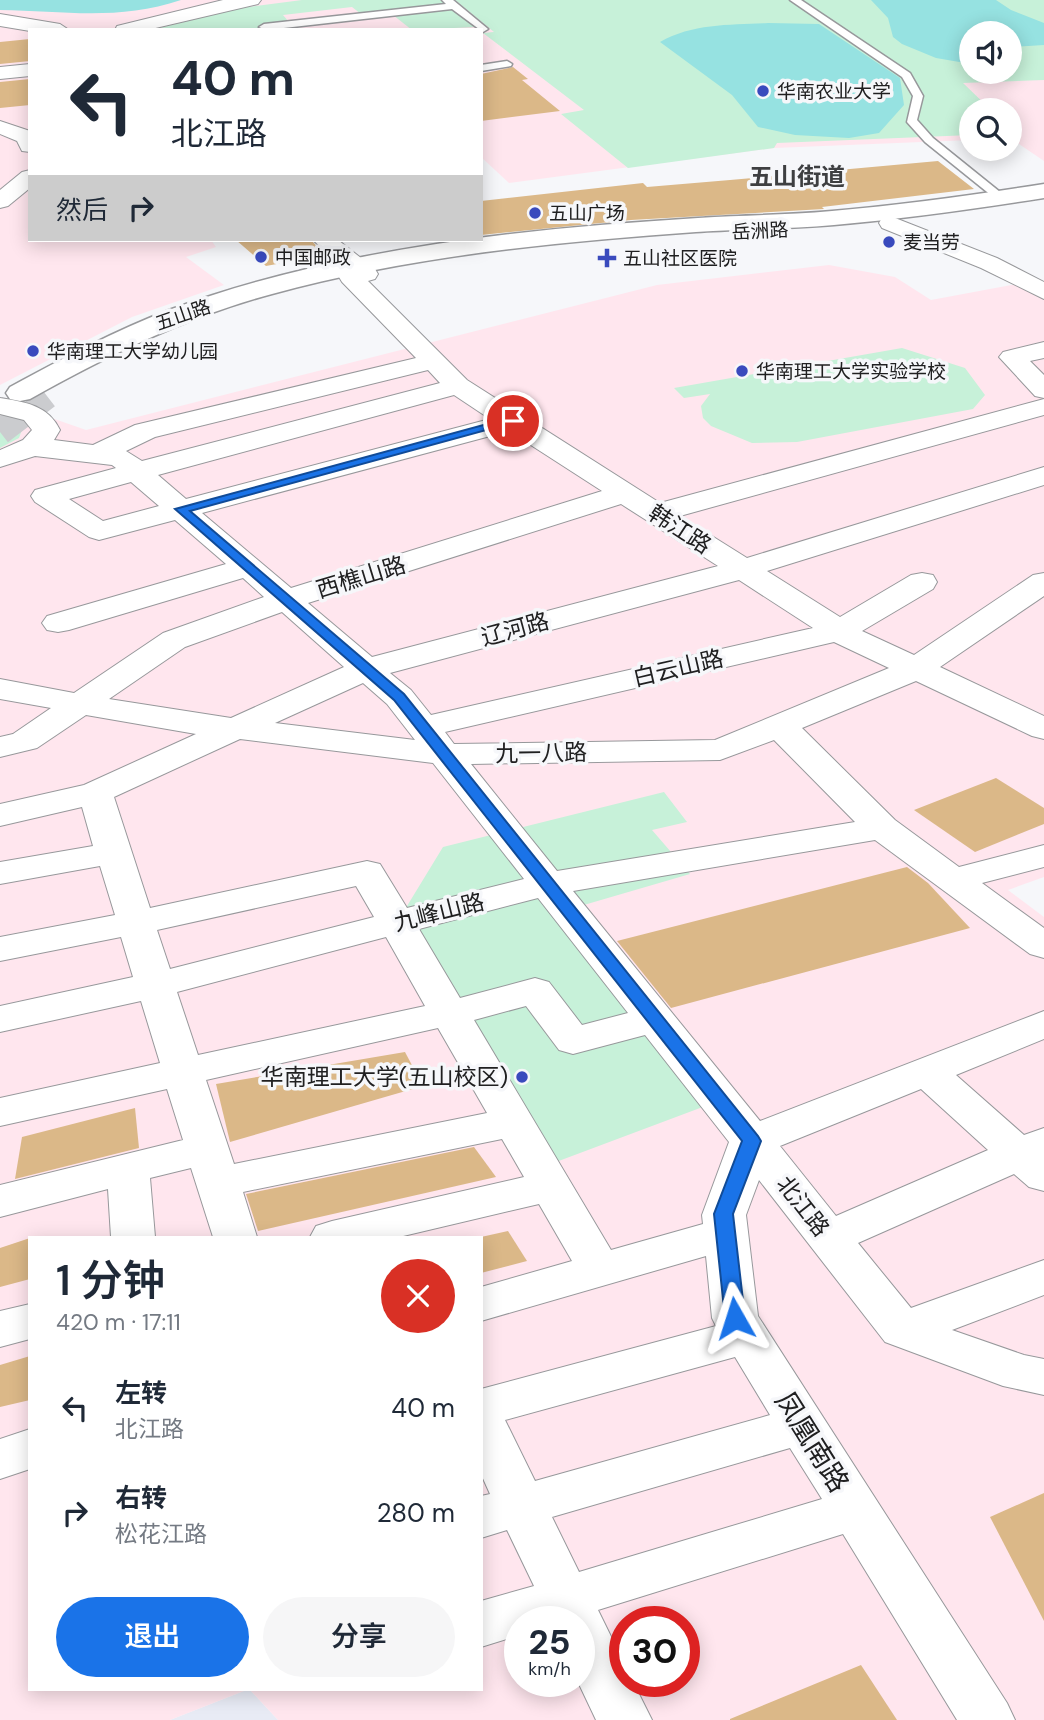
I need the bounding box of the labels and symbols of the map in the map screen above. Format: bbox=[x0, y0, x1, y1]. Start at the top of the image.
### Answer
place label: 华南农业大学 bbox=[777, 79, 891, 104]
marker: 华南农业大学 bbox=[755, 83, 771, 99]
district label: 五山街道 bbox=[749, 161, 845, 192]
place label: 五山广场 bbox=[549, 201, 625, 226]
marker: 五山广场 bbox=[527, 205, 543, 221]
street label: 岳洲路 bbox=[731, 217, 789, 245]
place label: 麦当劳 bbox=[903, 230, 960, 255]
marker: 麦当劳 bbox=[881, 234, 897, 250]
place label: 中国邮政 bbox=[275, 245, 351, 270]
place label: 五山社区医院 bbox=[623, 246, 737, 271]
marker: 五山社区医院 bbox=[597, 248, 617, 268]
marker: 中国邮政 bbox=[253, 249, 269, 265]
street label: 五山路 bbox=[152, 294, 214, 336]
place label: 华南理工大学幼儿园 bbox=[47, 339, 218, 364]
marker: 华南理工大学幼儿园 bbox=[25, 343, 41, 359]
place label: 华南理工大学实验学校 bbox=[756, 359, 946, 384]
marker: 华南理工大学实验学校 bbox=[734, 363, 750, 379]
pin bbox=[483, 391, 543, 451]
street label: 韩江路 bbox=[643, 498, 717, 560]
street label: 西樵山路 bbox=[313, 549, 409, 605]
street label: 辽河路 bbox=[478, 606, 552, 652]
street label: 白云山路 bbox=[630, 643, 726, 693]
street label: 九一八路 bbox=[495, 737, 587, 769]
street label: 九峰山路 bbox=[391, 886, 487, 938]
place label: 华南理工大学(五山校区) bbox=[261, 1062, 508, 1092]
marker: 华南理工大学(五山校区) bbox=[514, 1069, 530, 1085]
street label: 北江路 bbox=[770, 1170, 836, 1242]
position arrow bbox=[698, 1281, 772, 1355]
street label: 凤凰南路 bbox=[767, 1385, 857, 1499]
speed limit sign: 30 bbox=[609, 1606, 700, 1697]

